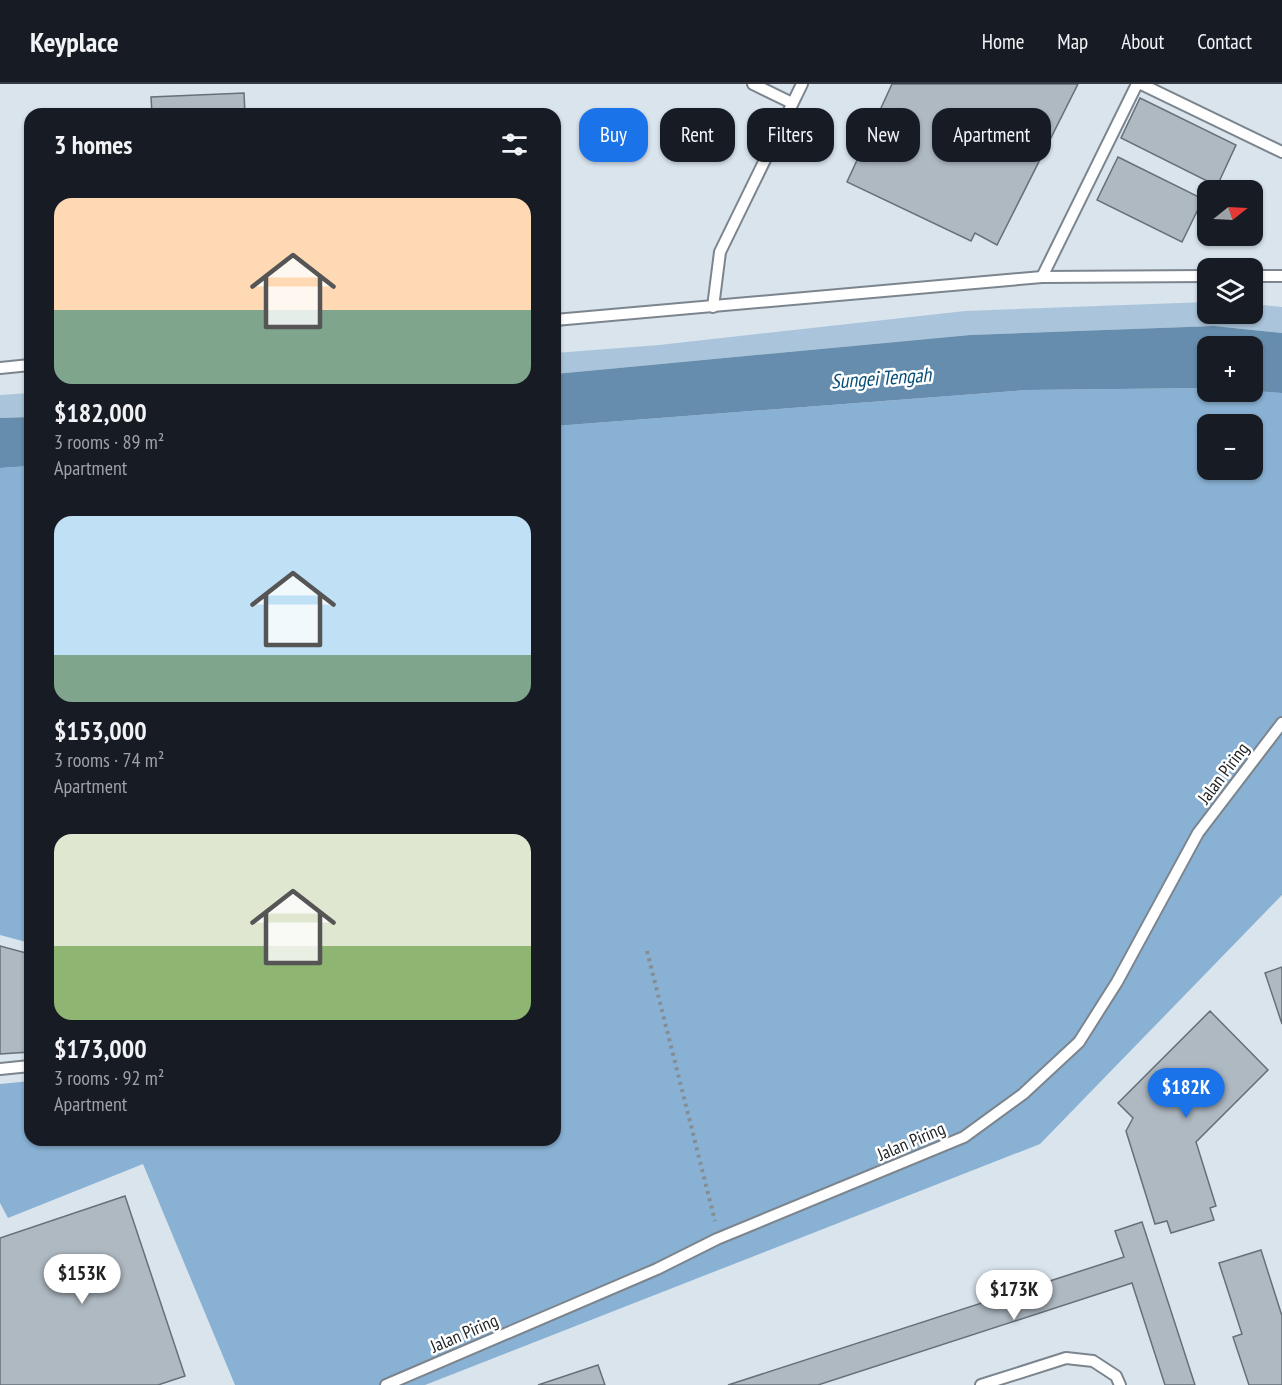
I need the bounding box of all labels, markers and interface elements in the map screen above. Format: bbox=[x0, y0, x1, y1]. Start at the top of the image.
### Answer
text: Keyplace bbox=[30, 23, 119, 60]
text: Home bbox=[982, 28, 1024, 55]
text: Map bbox=[1057, 28, 1088, 55]
text: About bbox=[1121, 28, 1164, 55]
text: Contact bbox=[1197, 28, 1252, 55]
chip: Buy bbox=[579, 108, 648, 162]
chip: Rent bbox=[660, 108, 735, 162]
chip: Filters bbox=[747, 108, 834, 162]
chip: New bbox=[846, 108, 920, 162]
chip: Apartment bbox=[932, 108, 1051, 162]
text: 3 homes bbox=[54, 128, 132, 161]
icon: filters bbox=[498, 128, 531, 161]
north arrow bbox=[1197, 180, 1263, 246]
map controls bbox=[1197, 180, 1263, 480]
icon: home bbox=[239, 237, 347, 345]
button: layers bbox=[1197, 258, 1263, 324]
button: + bbox=[1197, 336, 1263, 402]
water label: Sungei Tengah bbox=[830, 361, 933, 394]
text: $182,000 bbox=[54, 396, 147, 429]
button: − bbox=[1197, 414, 1263, 480]
text: 3 rooms · 89 m² bbox=[54, 429, 164, 455]
text: Apartment bbox=[54, 455, 127, 481]
icon: home bbox=[239, 555, 347, 663]
text: $153,000 bbox=[54, 714, 147, 747]
street label: Jalan Piring bbox=[1192, 738, 1254, 809]
text: 3 rooms · 74 m² bbox=[54, 747, 164, 773]
text: Apartment bbox=[54, 773, 127, 799]
icon: home bbox=[239, 873, 347, 981]
text: $173,000 bbox=[54, 1032, 147, 1065]
text: 3 rooms · 92 m² bbox=[54, 1065, 164, 1091]
pin: $182K bbox=[1144, 1068, 1228, 1119]
text: $182K bbox=[1162, 1074, 1210, 1100]
text: Apartment bbox=[54, 1091, 127, 1117]
street label: Jalan Piring bbox=[873, 1117, 948, 1166]
pin: $153K bbox=[40, 1254, 124, 1305]
text: $153K bbox=[58, 1260, 106, 1286]
pin: $173K bbox=[972, 1270, 1056, 1321]
text: $173K bbox=[990, 1276, 1038, 1302]
street label: Jalan Piring bbox=[426, 1309, 501, 1358]

